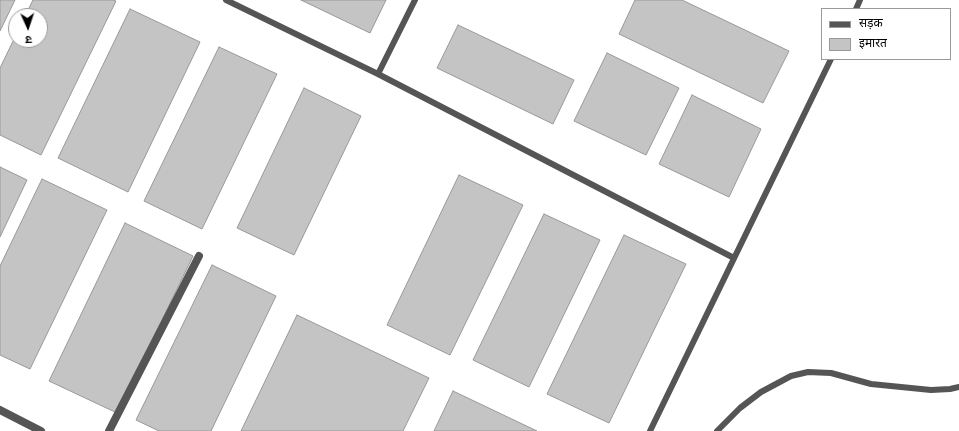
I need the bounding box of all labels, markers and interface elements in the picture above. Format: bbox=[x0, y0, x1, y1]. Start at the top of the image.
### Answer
north arrow bbox=[8, 8, 48, 48]
legend bbox=[821, 8, 951, 60]
text: सड़क bbox=[859, 17, 883, 29]
text: उ bbox=[25, 34, 32, 45]
text: इमारत bbox=[859, 37, 887, 49]

